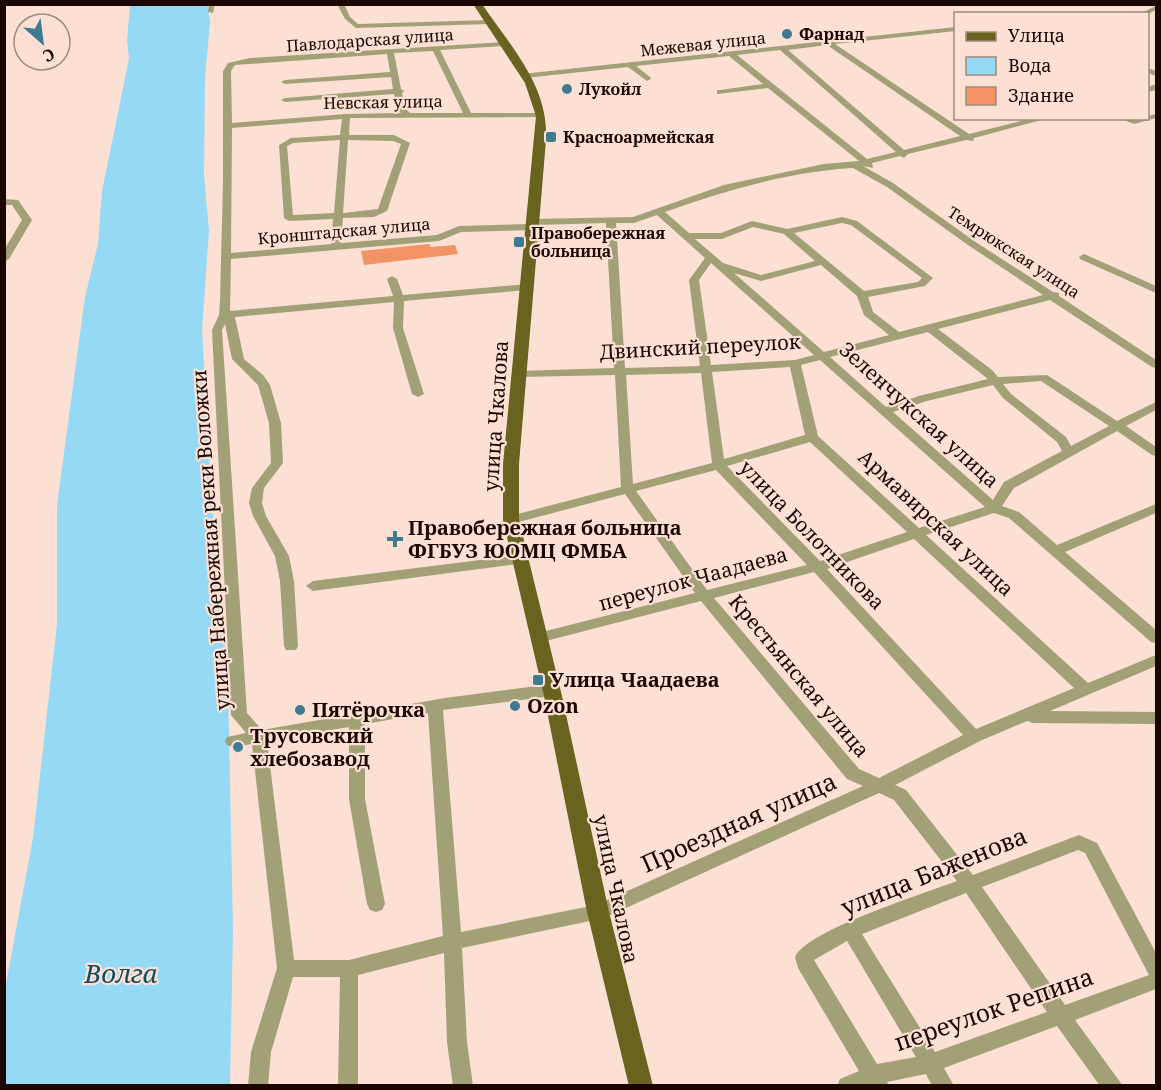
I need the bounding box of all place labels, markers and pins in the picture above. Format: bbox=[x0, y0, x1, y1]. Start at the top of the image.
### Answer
place label: Фарнад bbox=[799, 23, 864, 45]
marker: Фарнад bbox=[780, 27, 794, 41]
place label: Лукойл bbox=[579, 78, 641, 100]
marker: Лукойл bbox=[560, 82, 574, 96]
place label: Красноармейская bbox=[563, 126, 714, 148]
marker: Красноармейская bbox=[544, 130, 558, 144]
place label: Правобережная больница bbox=[531, 222, 666, 262]
marker: Правобережная больница bbox=[512, 235, 526, 249]
place label: Правобережная больница ФГБУЗ ЮОМЦ ФМБА bbox=[408, 514, 682, 564]
marker: Правобережная больница ФГБУЗ ЮОМЦ ФМБА bbox=[386, 530, 404, 548]
place label: Улица Чаадаева bbox=[550, 666, 720, 693]
marker: Улица Чаадаева bbox=[531, 673, 545, 687]
place label: Ozon bbox=[527, 692, 579, 719]
place label: Пятёрочка bbox=[312, 696, 425, 723]
marker: Ozon bbox=[508, 699, 522, 713]
marker: Пятёрочка bbox=[293, 703, 307, 717]
place label: Трусовский хлебозавод bbox=[250, 722, 374, 772]
marker: Трусовский хлебозавод bbox=[231, 740, 245, 754]

